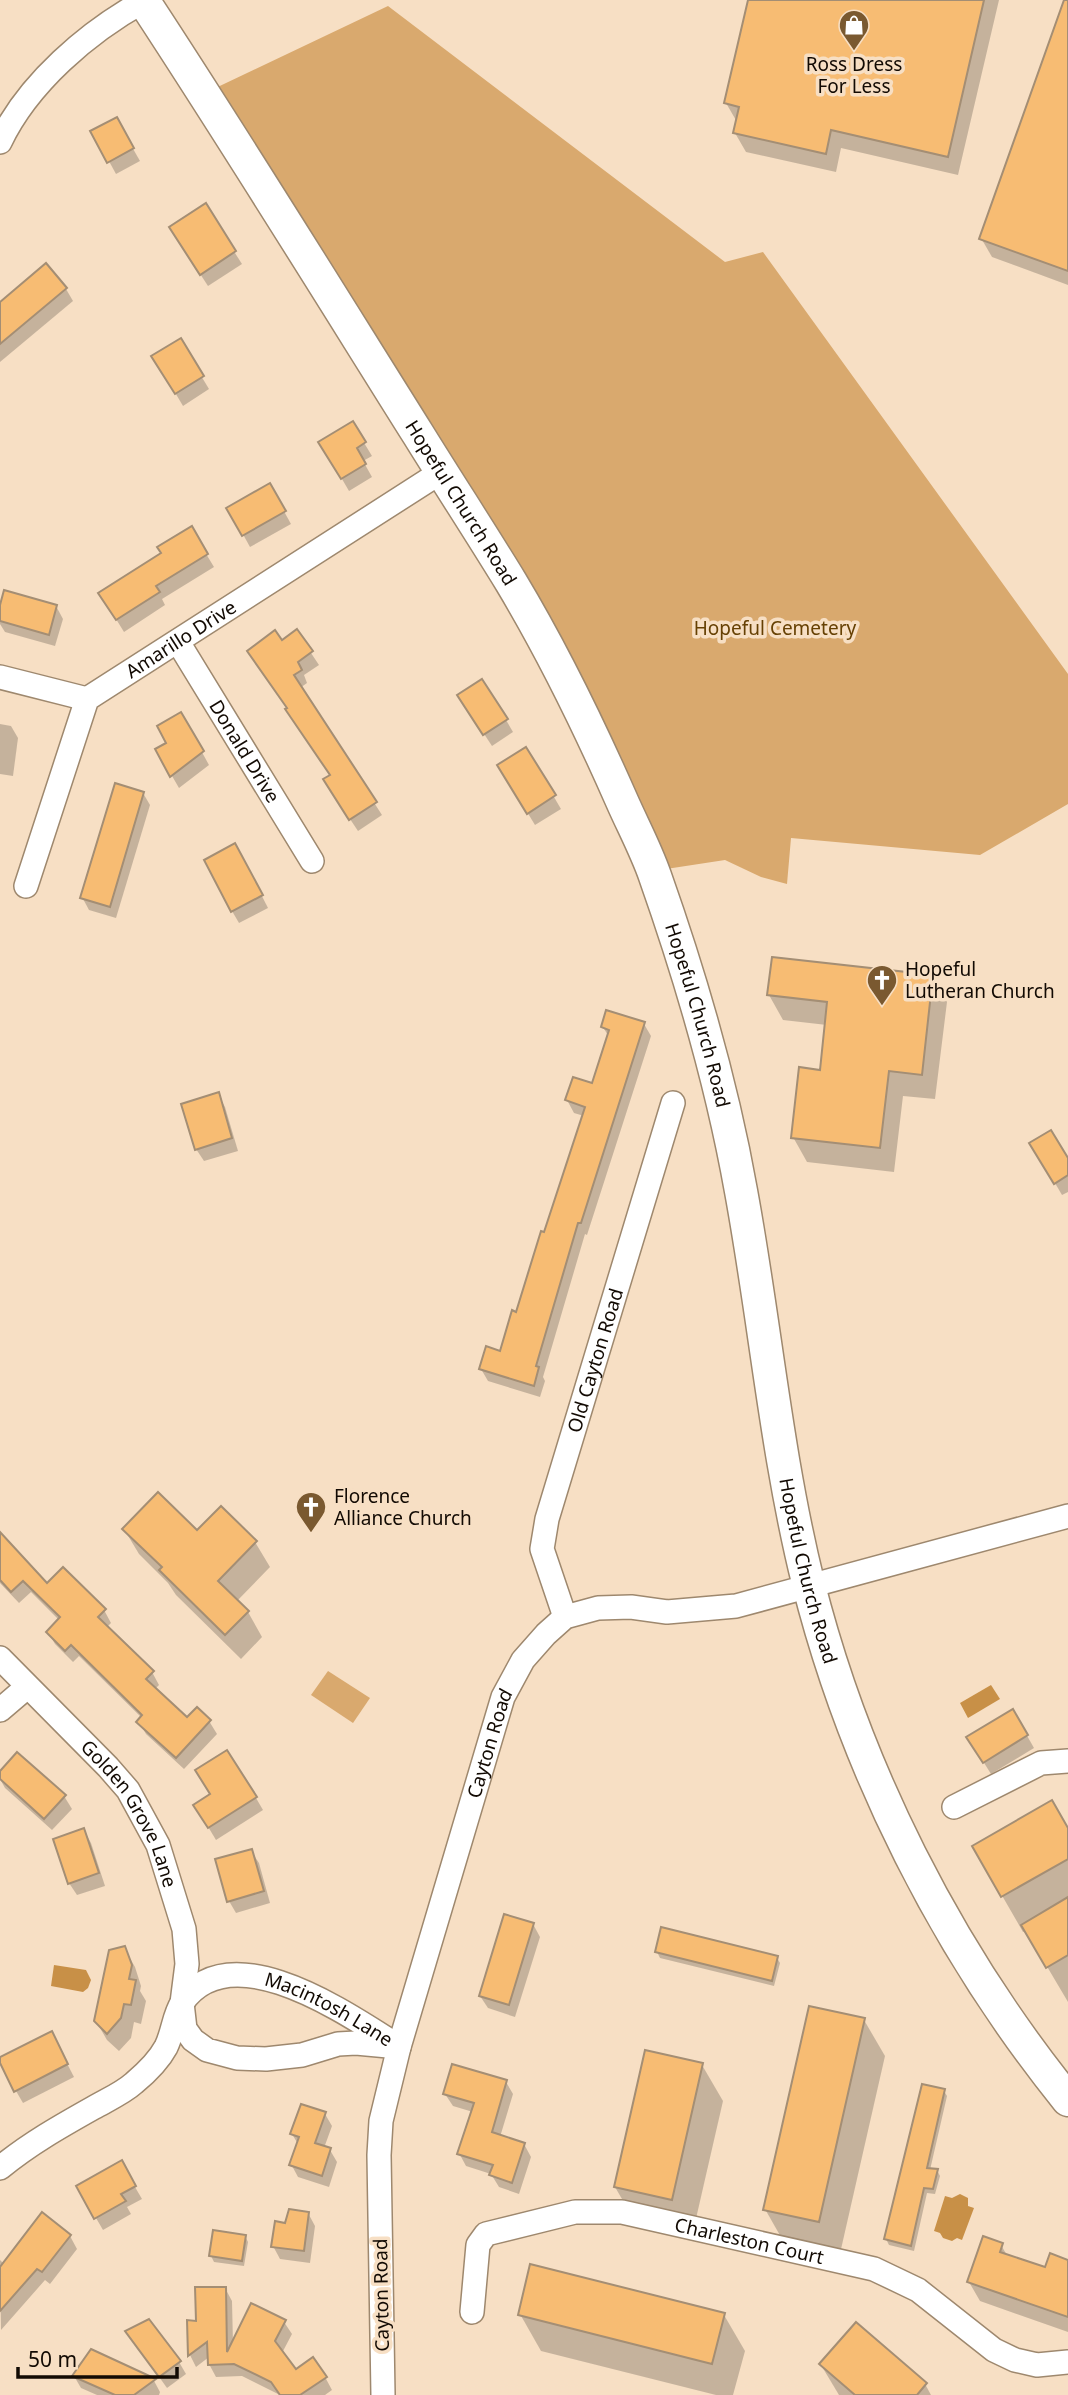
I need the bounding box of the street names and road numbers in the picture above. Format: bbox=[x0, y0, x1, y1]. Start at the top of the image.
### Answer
street label: Hopeful Church Road bbox=[399, 415, 523, 590]
street label: Amarillo Drive bbox=[120, 594, 241, 684]
street label: Donald Drive bbox=[203, 695, 286, 808]
street label: Hopeful Church Road bbox=[659, 920, 736, 1110]
street label: Old Cayton Road bbox=[561, 1285, 629, 1436]
street label: Hopeful Church Road bbox=[773, 1476, 844, 1667]
street label: Cayton Road bbox=[461, 1684, 518, 1801]
street label: Golden Grove Lane bbox=[75, 1734, 183, 1890]
street label: Macintosh Lane bbox=[262, 1966, 398, 2052]
street label: Charleston Court bbox=[672, 2211, 826, 2270]
street label: Cayton Road bbox=[367, 2238, 395, 2352]

